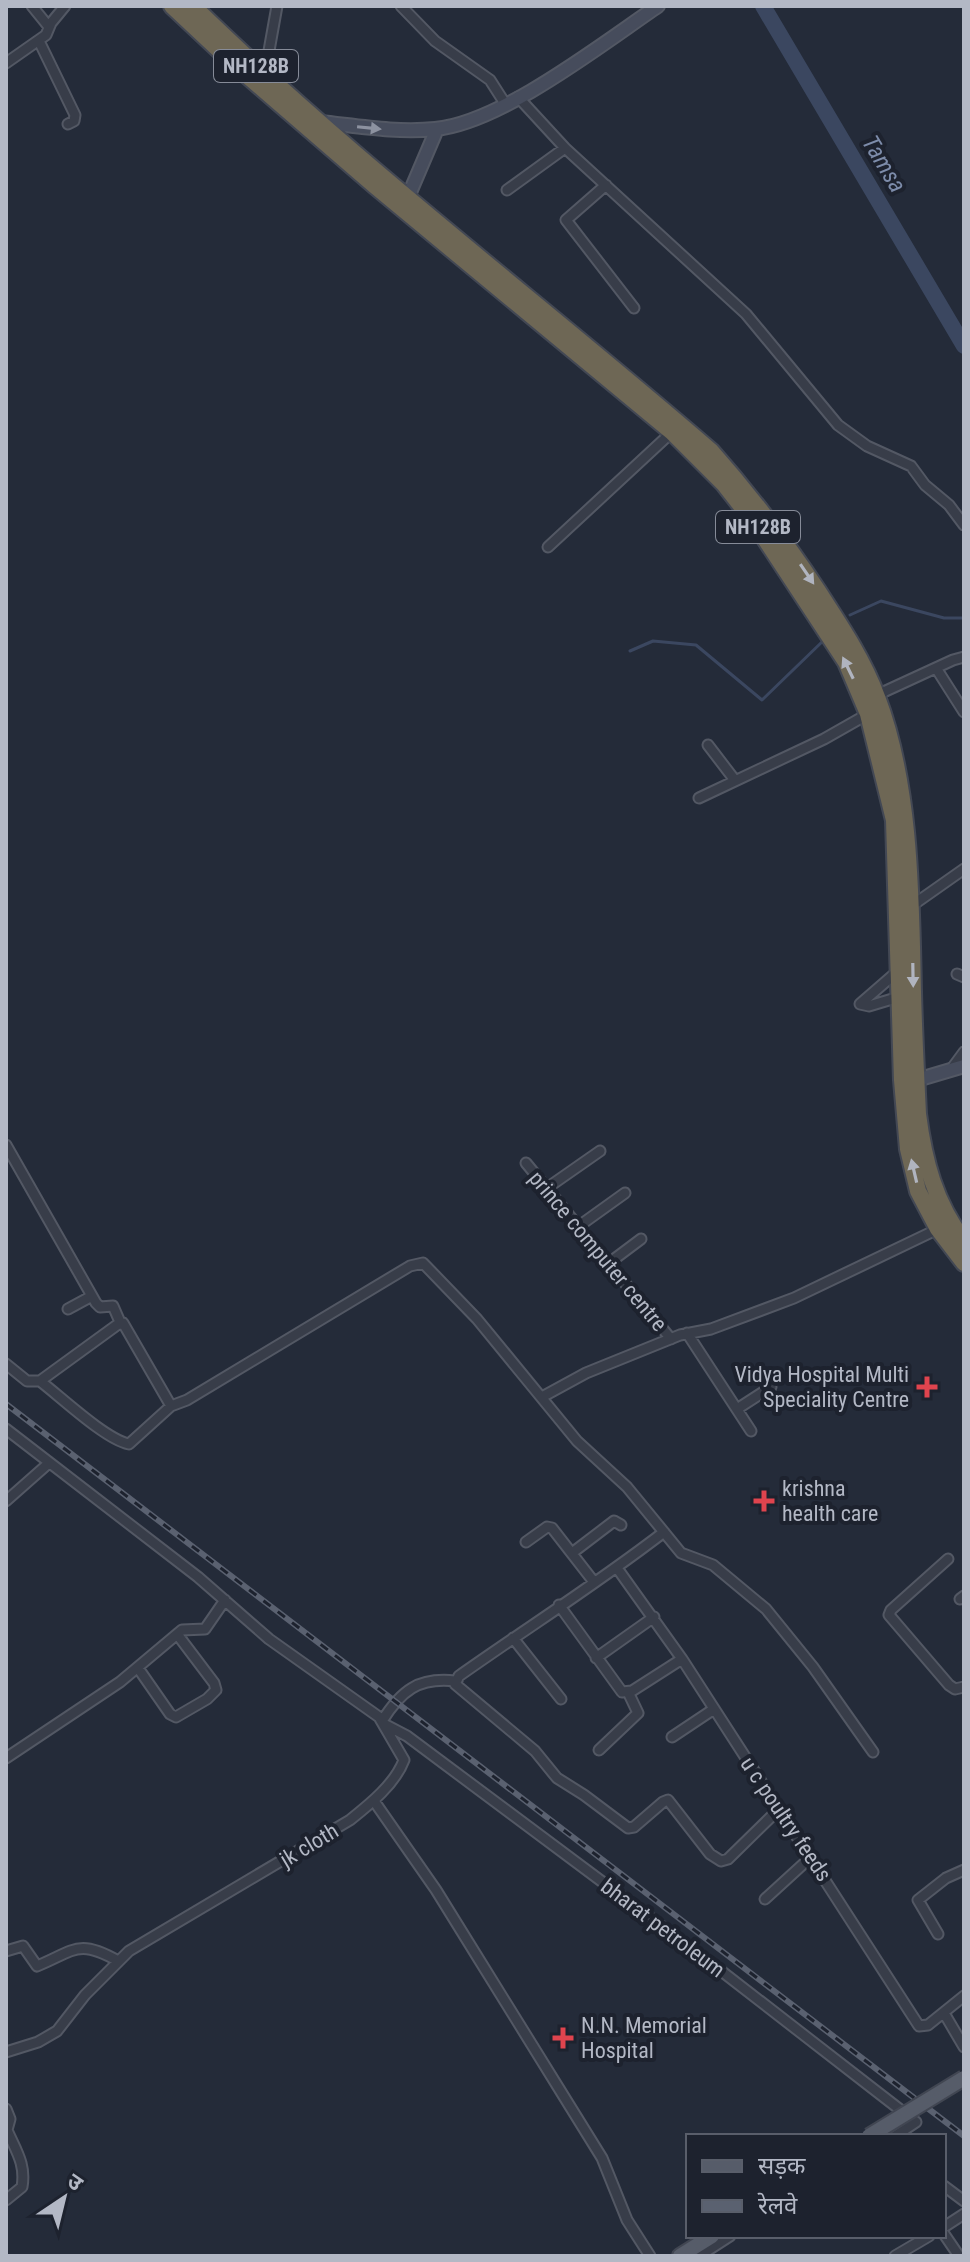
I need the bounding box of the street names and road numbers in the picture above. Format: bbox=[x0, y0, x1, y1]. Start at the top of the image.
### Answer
road number: NH128B bbox=[214, 50, 298, 82]
road number: NH128B bbox=[716, 511, 800, 543]
street label: prince computer centre bbox=[524, 1166, 672, 1336]
street label: u c poultry feeds bbox=[735, 1752, 837, 1886]
street label: jk cloth bbox=[275, 1818, 343, 1873]
street label: bharat petroleum bbox=[596, 1873, 730, 1983]

